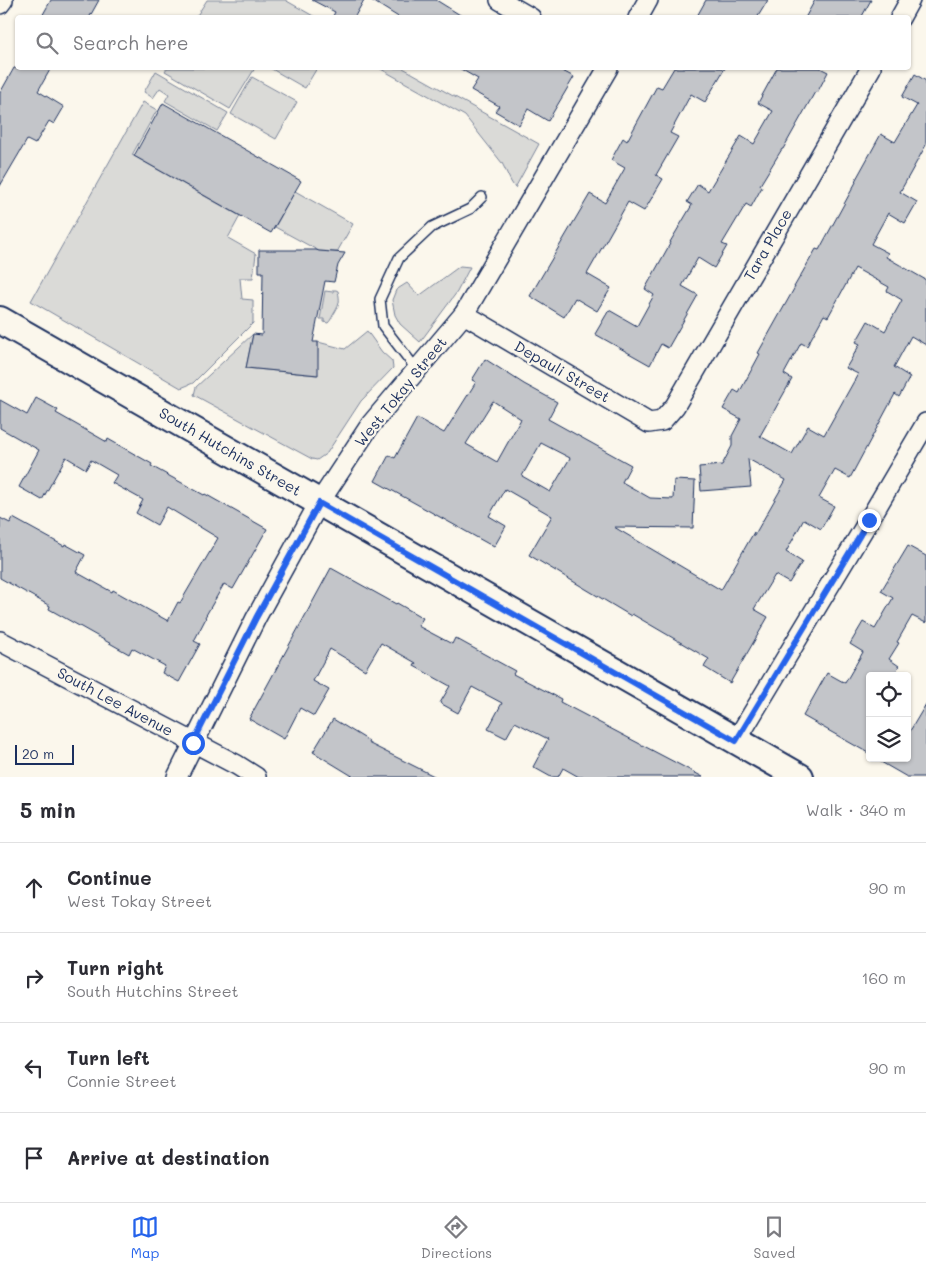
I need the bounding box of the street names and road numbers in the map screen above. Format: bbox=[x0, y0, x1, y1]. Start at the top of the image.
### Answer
street label: Tara Place bbox=[739, 205, 796, 284]
street label: West Tokay Street bbox=[350, 332, 451, 451]
street label: Depauli Street bbox=[511, 336, 614, 407]
street label: South Hutchins Street bbox=[156, 402, 305, 500]
street label: South Lee Avenue bbox=[54, 662, 177, 740]

